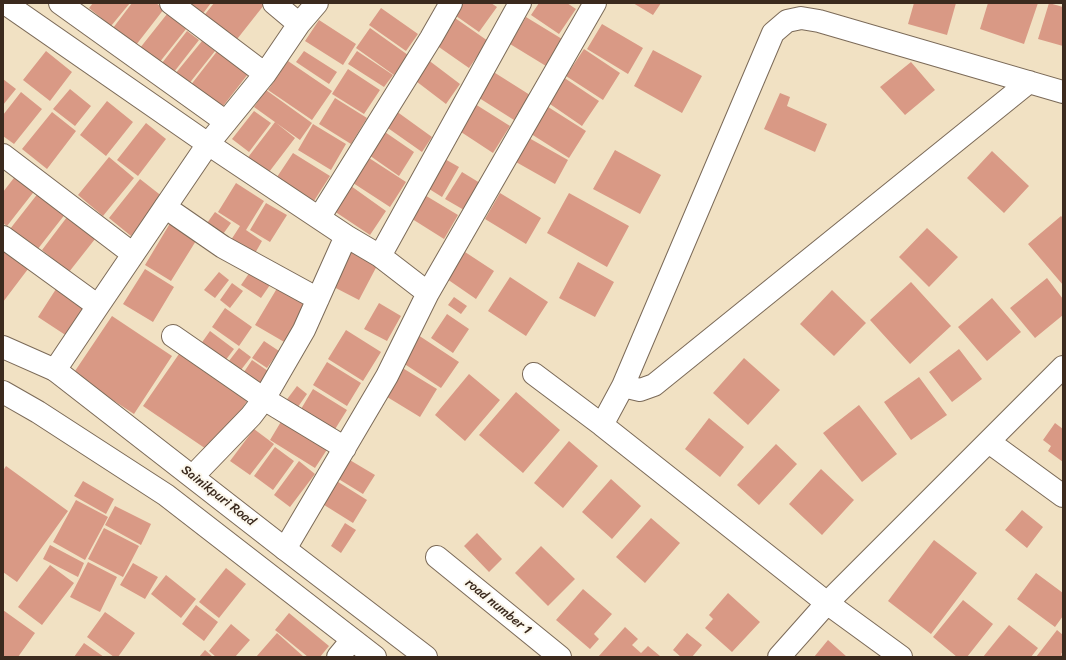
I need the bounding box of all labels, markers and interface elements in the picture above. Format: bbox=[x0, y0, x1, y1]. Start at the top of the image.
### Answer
street label: Sainikpuri Road bbox=[178, 462, 258, 530]
street label: road number 1 bbox=[462, 576, 534, 638]

